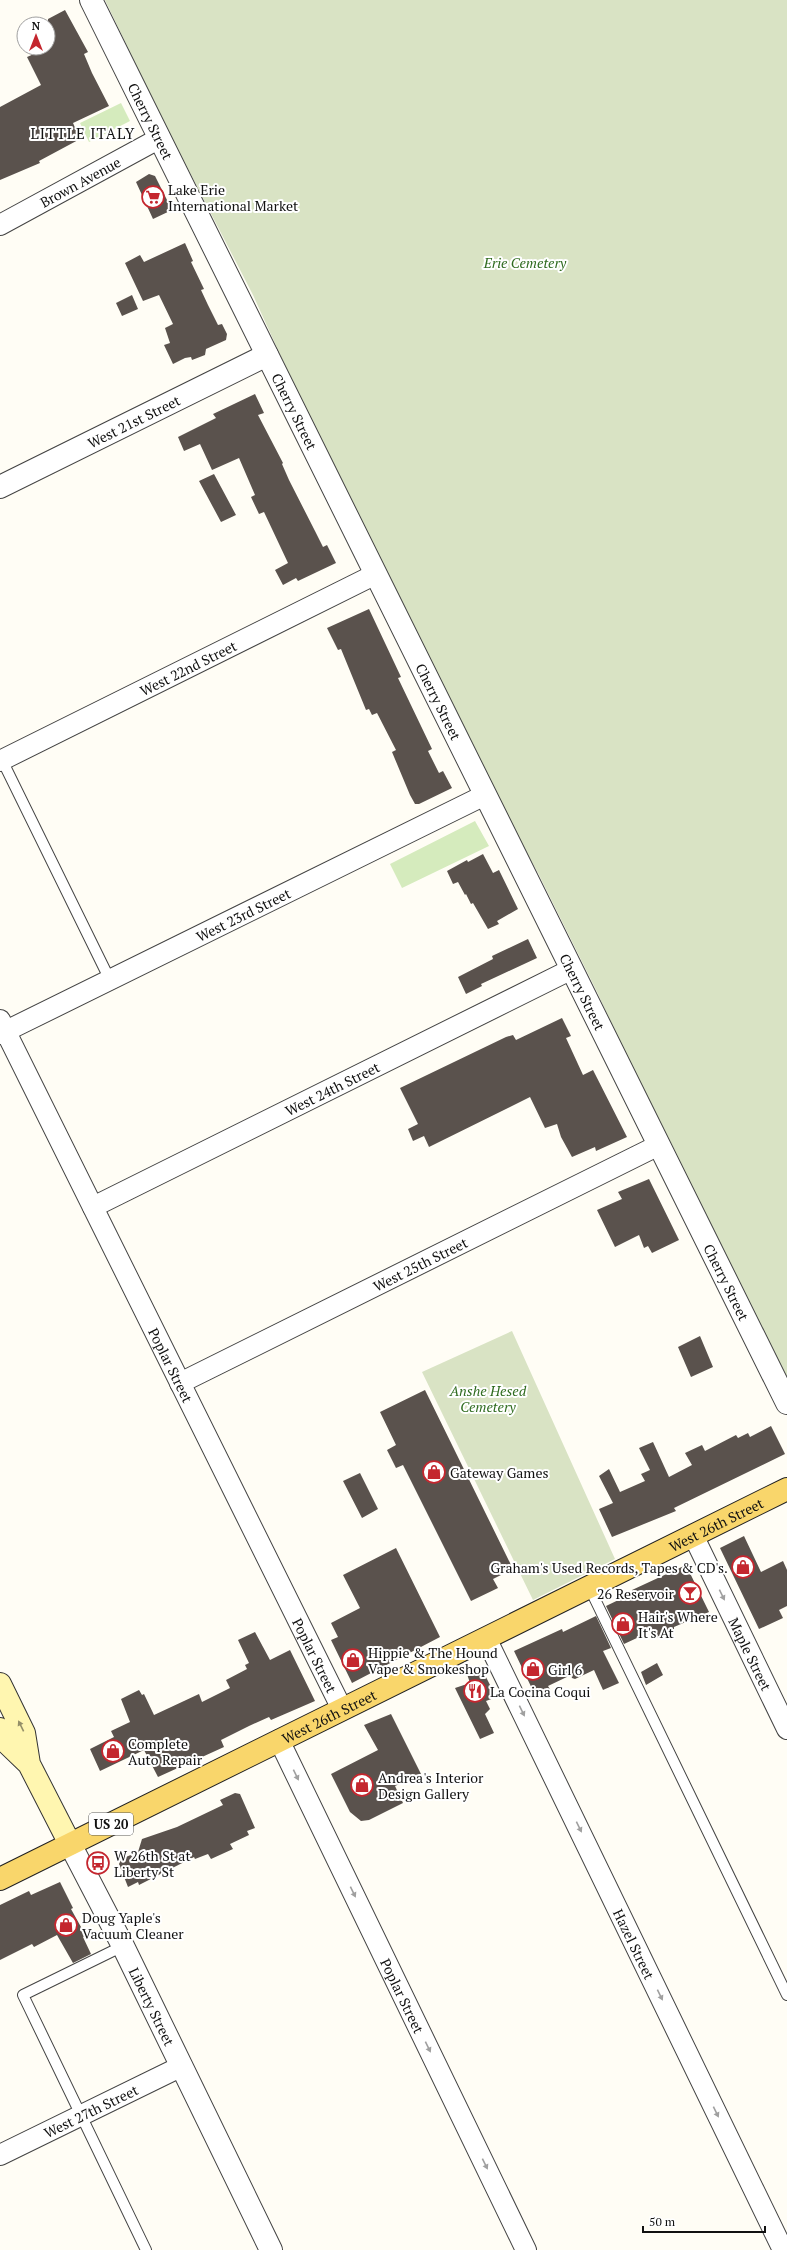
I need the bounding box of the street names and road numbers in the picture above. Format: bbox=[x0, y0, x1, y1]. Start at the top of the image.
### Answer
street label: Cherry Street bbox=[124, 79, 178, 163]
street label: Brown Avenue bbox=[36, 152, 124, 211]
street label: Cherry Street bbox=[268, 370, 322, 453]
street label: West 21st Street bbox=[84, 390, 184, 452]
street label: West 22nd Street bbox=[136, 635, 240, 700]
street label: Cherry Street bbox=[412, 660, 466, 744]
street label: West 23rd Street bbox=[193, 883, 294, 945]
street label: Cherry Street bbox=[556, 950, 610, 1034]
street label: West 24th Street bbox=[282, 1056, 383, 1120]
street label: West 25th Street bbox=[370, 1232, 471, 1295]
street label: Cherry Street bbox=[700, 1240, 754, 1324]
street label: Poplar Street bbox=[145, 1324, 198, 1406]
street label: West 26th Street bbox=[666, 1492, 767, 1556]
street label: Maple Street bbox=[725, 1614, 777, 1694]
street label: Poplar Street bbox=[289, 1615, 342, 1696]
street label: West 26th Street bbox=[278, 1684, 380, 1747]
road number: US 20 bbox=[89, 1813, 133, 1835]
street label: Hazel Street bbox=[609, 1906, 660, 1983]
street label: Poplar Street bbox=[377, 1955, 429, 2037]
street label: Liberty Street bbox=[125, 1964, 180, 2049]
street label: West 27th Street bbox=[41, 2079, 142, 2142]

